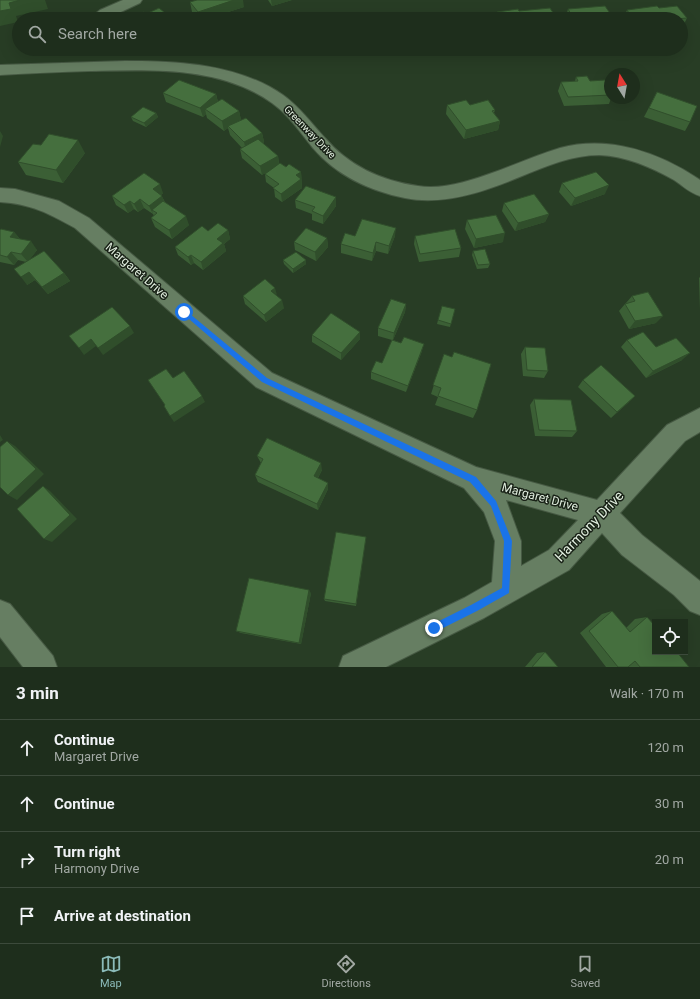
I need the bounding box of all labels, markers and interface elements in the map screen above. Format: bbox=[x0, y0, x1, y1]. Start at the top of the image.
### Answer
search box bbox=[12, 12, 688, 56]
icon: search bbox=[26, 23, 48, 45]
text: Search here bbox=[58, 25, 137, 43]
north arrow bbox=[604, 68, 640, 104]
street label: Greenway Drive bbox=[282, 103, 338, 161]
street label: Margaret Drive bbox=[103, 240, 171, 302]
route start bbox=[175, 303, 193, 321]
street label: Margaret Drive bbox=[500, 480, 580, 514]
street label: Harmony Drive bbox=[551, 487, 627, 565]
route end bbox=[425, 619, 443, 637]
map controls bbox=[652, 619, 688, 655]
button: locate bbox=[652, 619, 688, 655]
text: 3 min bbox=[16, 683, 59, 703]
text: Walk · 170 m bbox=[609, 686, 684, 701]
text: Continue bbox=[54, 731, 115, 749]
icon: ahead bbox=[16, 737, 38, 759]
text: 120 m bbox=[647, 740, 684, 755]
text: Margaret Drive bbox=[54, 749, 139, 764]
icon: ahead bbox=[16, 793, 38, 815]
text: Continue bbox=[54, 795, 115, 813]
text: 30 m bbox=[655, 796, 684, 811]
text: Turn right bbox=[54, 843, 120, 861]
icon: right bbox=[16, 849, 38, 871]
text: 20 m bbox=[655, 852, 684, 867]
text: Harmony Drive bbox=[54, 861, 139, 876]
icon: arrive bbox=[16, 905, 38, 927]
text: Arrive at destination bbox=[54, 907, 191, 925]
tab: Map bbox=[100, 953, 122, 990]
tab: Directions bbox=[321, 953, 371, 990]
tab: Saved bbox=[570, 953, 600, 990]

